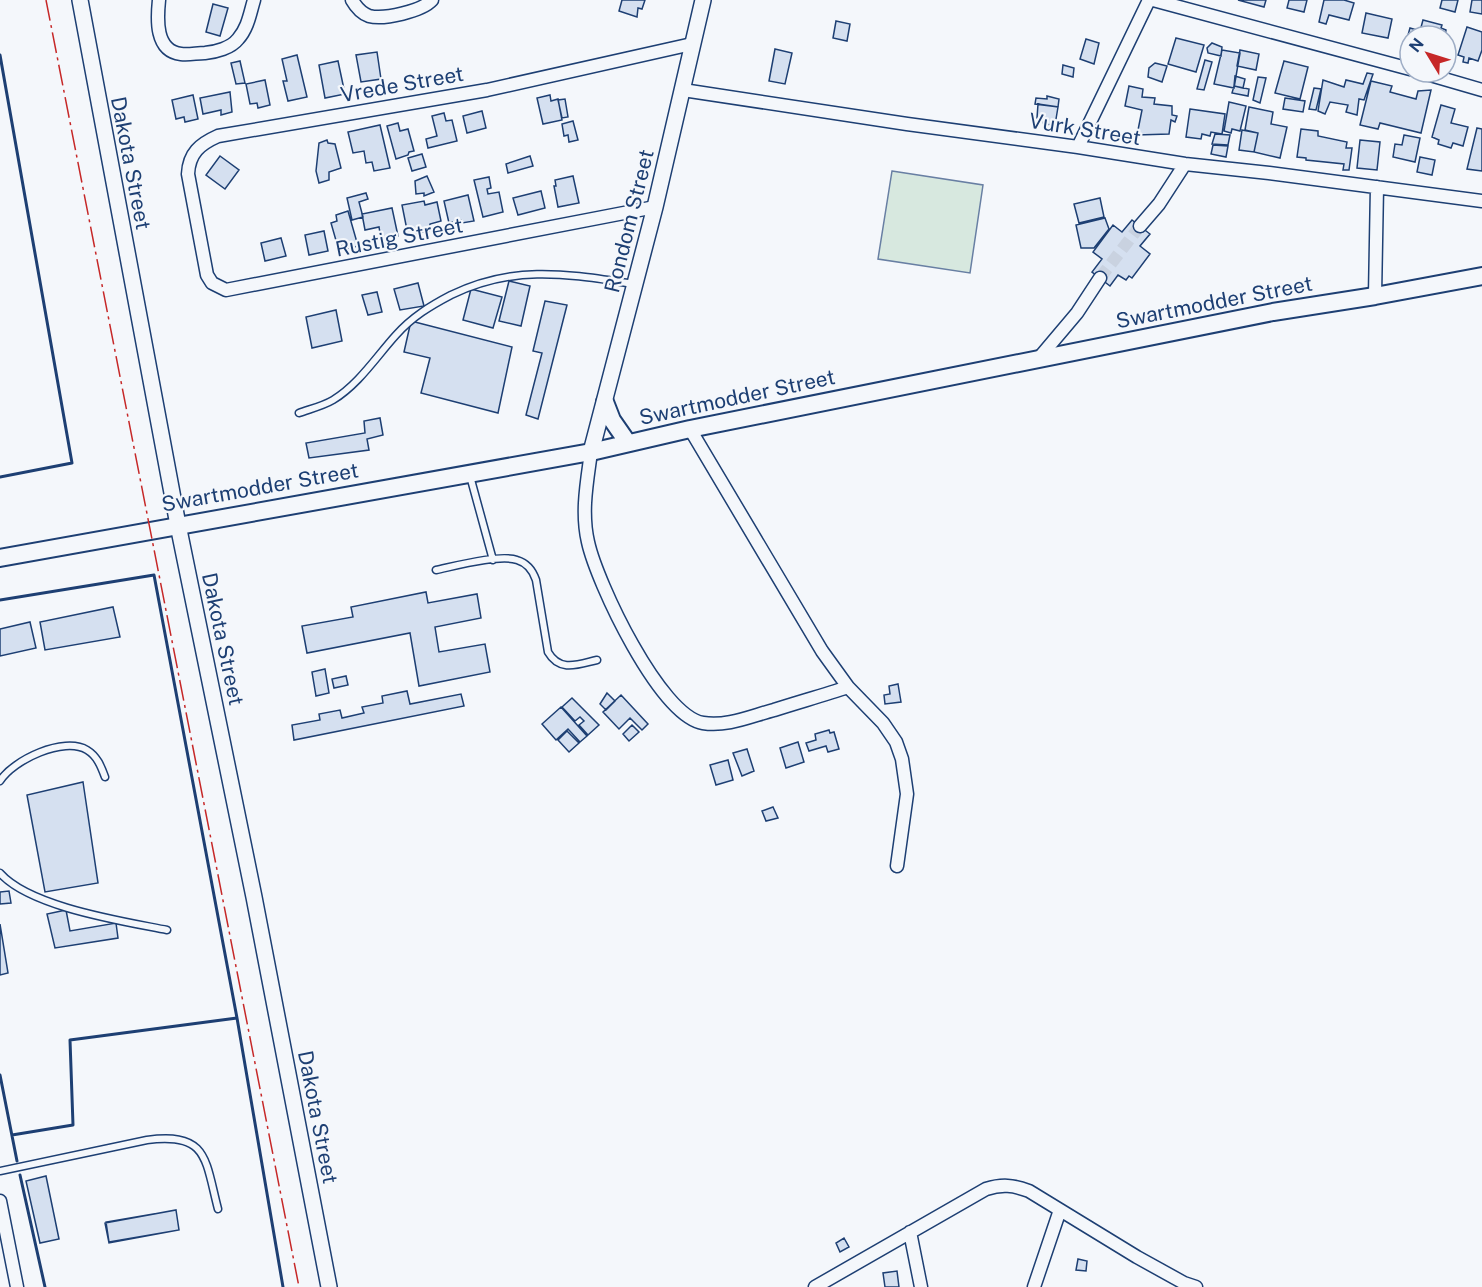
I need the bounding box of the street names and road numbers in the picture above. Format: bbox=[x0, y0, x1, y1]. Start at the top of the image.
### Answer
street label: Vrede Street bbox=[338, 61, 466, 107]
street label: Dakota Street bbox=[106, 94, 156, 232]
street label: Vurk Street bbox=[1027, 108, 1143, 150]
street label: Rondom Street bbox=[599, 147, 659, 295]
street label: Rustig Street bbox=[333, 212, 465, 262]
street label: Swartmodder Street bbox=[1114, 271, 1314, 333]
street label: Swartmodder Street bbox=[637, 364, 837, 430]
street label: Swartmodder Street bbox=[160, 457, 360, 517]
street label: Dakota Street bbox=[197, 570, 249, 708]
street label: Dakota Street bbox=[293, 1048, 343, 1186]

